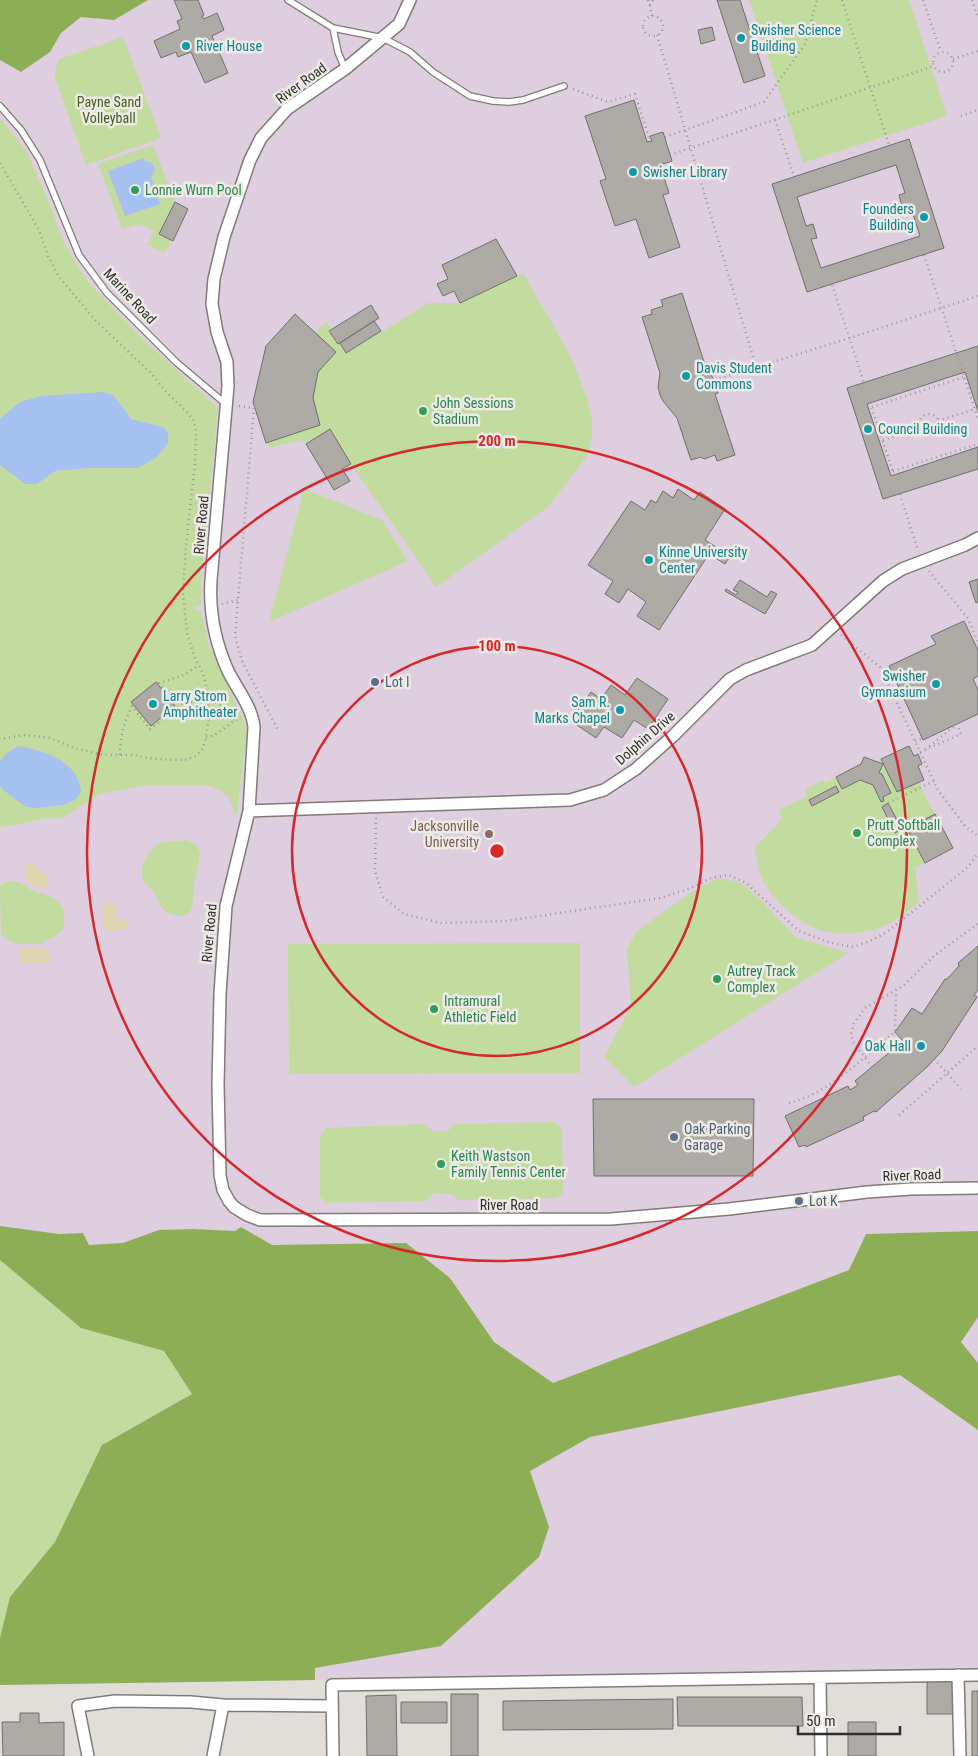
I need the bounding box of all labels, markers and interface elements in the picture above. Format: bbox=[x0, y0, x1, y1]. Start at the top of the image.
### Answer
place label: Swisher Science Building bbox=[751, 22, 842, 54]
marker: Swisher Science Building bbox=[735, 32, 747, 44]
place label: River House bbox=[196, 38, 262, 54]
marker: River House bbox=[180, 40, 192, 52]
street label: River Road bbox=[273, 59, 329, 107]
park label: Payne Sand Volleyball bbox=[77, 94, 141, 126]
place label: Swisher Library bbox=[643, 164, 728, 180]
marker: Swisher Library bbox=[627, 166, 639, 178]
place label: Lonnie Wurn Pool bbox=[145, 182, 242, 198]
marker: Lonnie Wurn Pool bbox=[129, 184, 141, 196]
place label: Founders Building bbox=[863, 201, 914, 233]
marker: Founders Building bbox=[918, 211, 930, 223]
street label: Marine Road bbox=[100, 265, 160, 327]
place label: Davis Student Commons bbox=[696, 360, 772, 392]
marker: Davis Student Commons bbox=[680, 370, 692, 382]
place label: John Sessions Stadium bbox=[433, 395, 514, 427]
marker: John Sessions Stadium bbox=[417, 405, 429, 417]
place label: Council Building bbox=[878, 421, 967, 437]
marker: Council Building bbox=[862, 423, 874, 435]
text: 200 m bbox=[478, 432, 516, 450]
street label: River Road bbox=[190, 495, 212, 555]
place label: Kinne University Center bbox=[659, 544, 748, 576]
marker: Kinne University Center bbox=[643, 554, 655, 566]
text: 100 m bbox=[478, 637, 516, 655]
place label: Swisher Gymnasium bbox=[861, 668, 926, 700]
place label: Lot I bbox=[385, 674, 410, 690]
marker: Lot I bbox=[369, 676, 381, 688]
marker: Swisher Gymnasium bbox=[930, 678, 942, 690]
place label: Larry Strom Amphitheater bbox=[163, 688, 238, 720]
place label: Sam R. Marks Chapel bbox=[534, 694, 610, 726]
marker: Larry Strom Amphitheater bbox=[147, 698, 159, 710]
marker: Sam R. Marks Chapel bbox=[614, 704, 626, 716]
street label: Dolphin Drive bbox=[612, 708, 678, 768]
place label: Prutt Softball Complex bbox=[867, 817, 940, 849]
place label: Jacksonville University bbox=[410, 818, 479, 850]
marker: Prutt Softball Complex bbox=[851, 827, 863, 839]
marker: Jacksonville University bbox=[483, 828, 495, 840]
centre of rings bbox=[488, 842, 506, 860]
street label: River Road bbox=[198, 903, 220, 963]
place label: Autrey Track Complex bbox=[727, 963, 796, 995]
marker: Autrey Track Complex bbox=[711, 973, 723, 985]
place label: Intramural Athletic Field bbox=[444, 993, 516, 1025]
marker: Intramural Athletic Field bbox=[428, 1003, 440, 1015]
place label: Oak Hall bbox=[865, 1038, 911, 1054]
marker: Oak Hall bbox=[915, 1040, 927, 1052]
place label: Oak Parking Garage bbox=[684, 1121, 751, 1153]
marker: Oak Parking Garage bbox=[668, 1131, 680, 1143]
place label: Keith Wastson Family Tennis Center bbox=[451, 1148, 566, 1180]
marker: Keith Wastson Family Tennis Center bbox=[435, 1158, 447, 1170]
street label: River Road bbox=[882, 1166, 942, 1184]
place label: Lot K bbox=[809, 1193, 838, 1209]
marker: Lot K bbox=[793, 1195, 805, 1207]
street label: River Road bbox=[480, 1197, 538, 1213]
scale bar bbox=[798, 1704, 900, 1736]
text: 50 m bbox=[806, 1712, 836, 1730]

